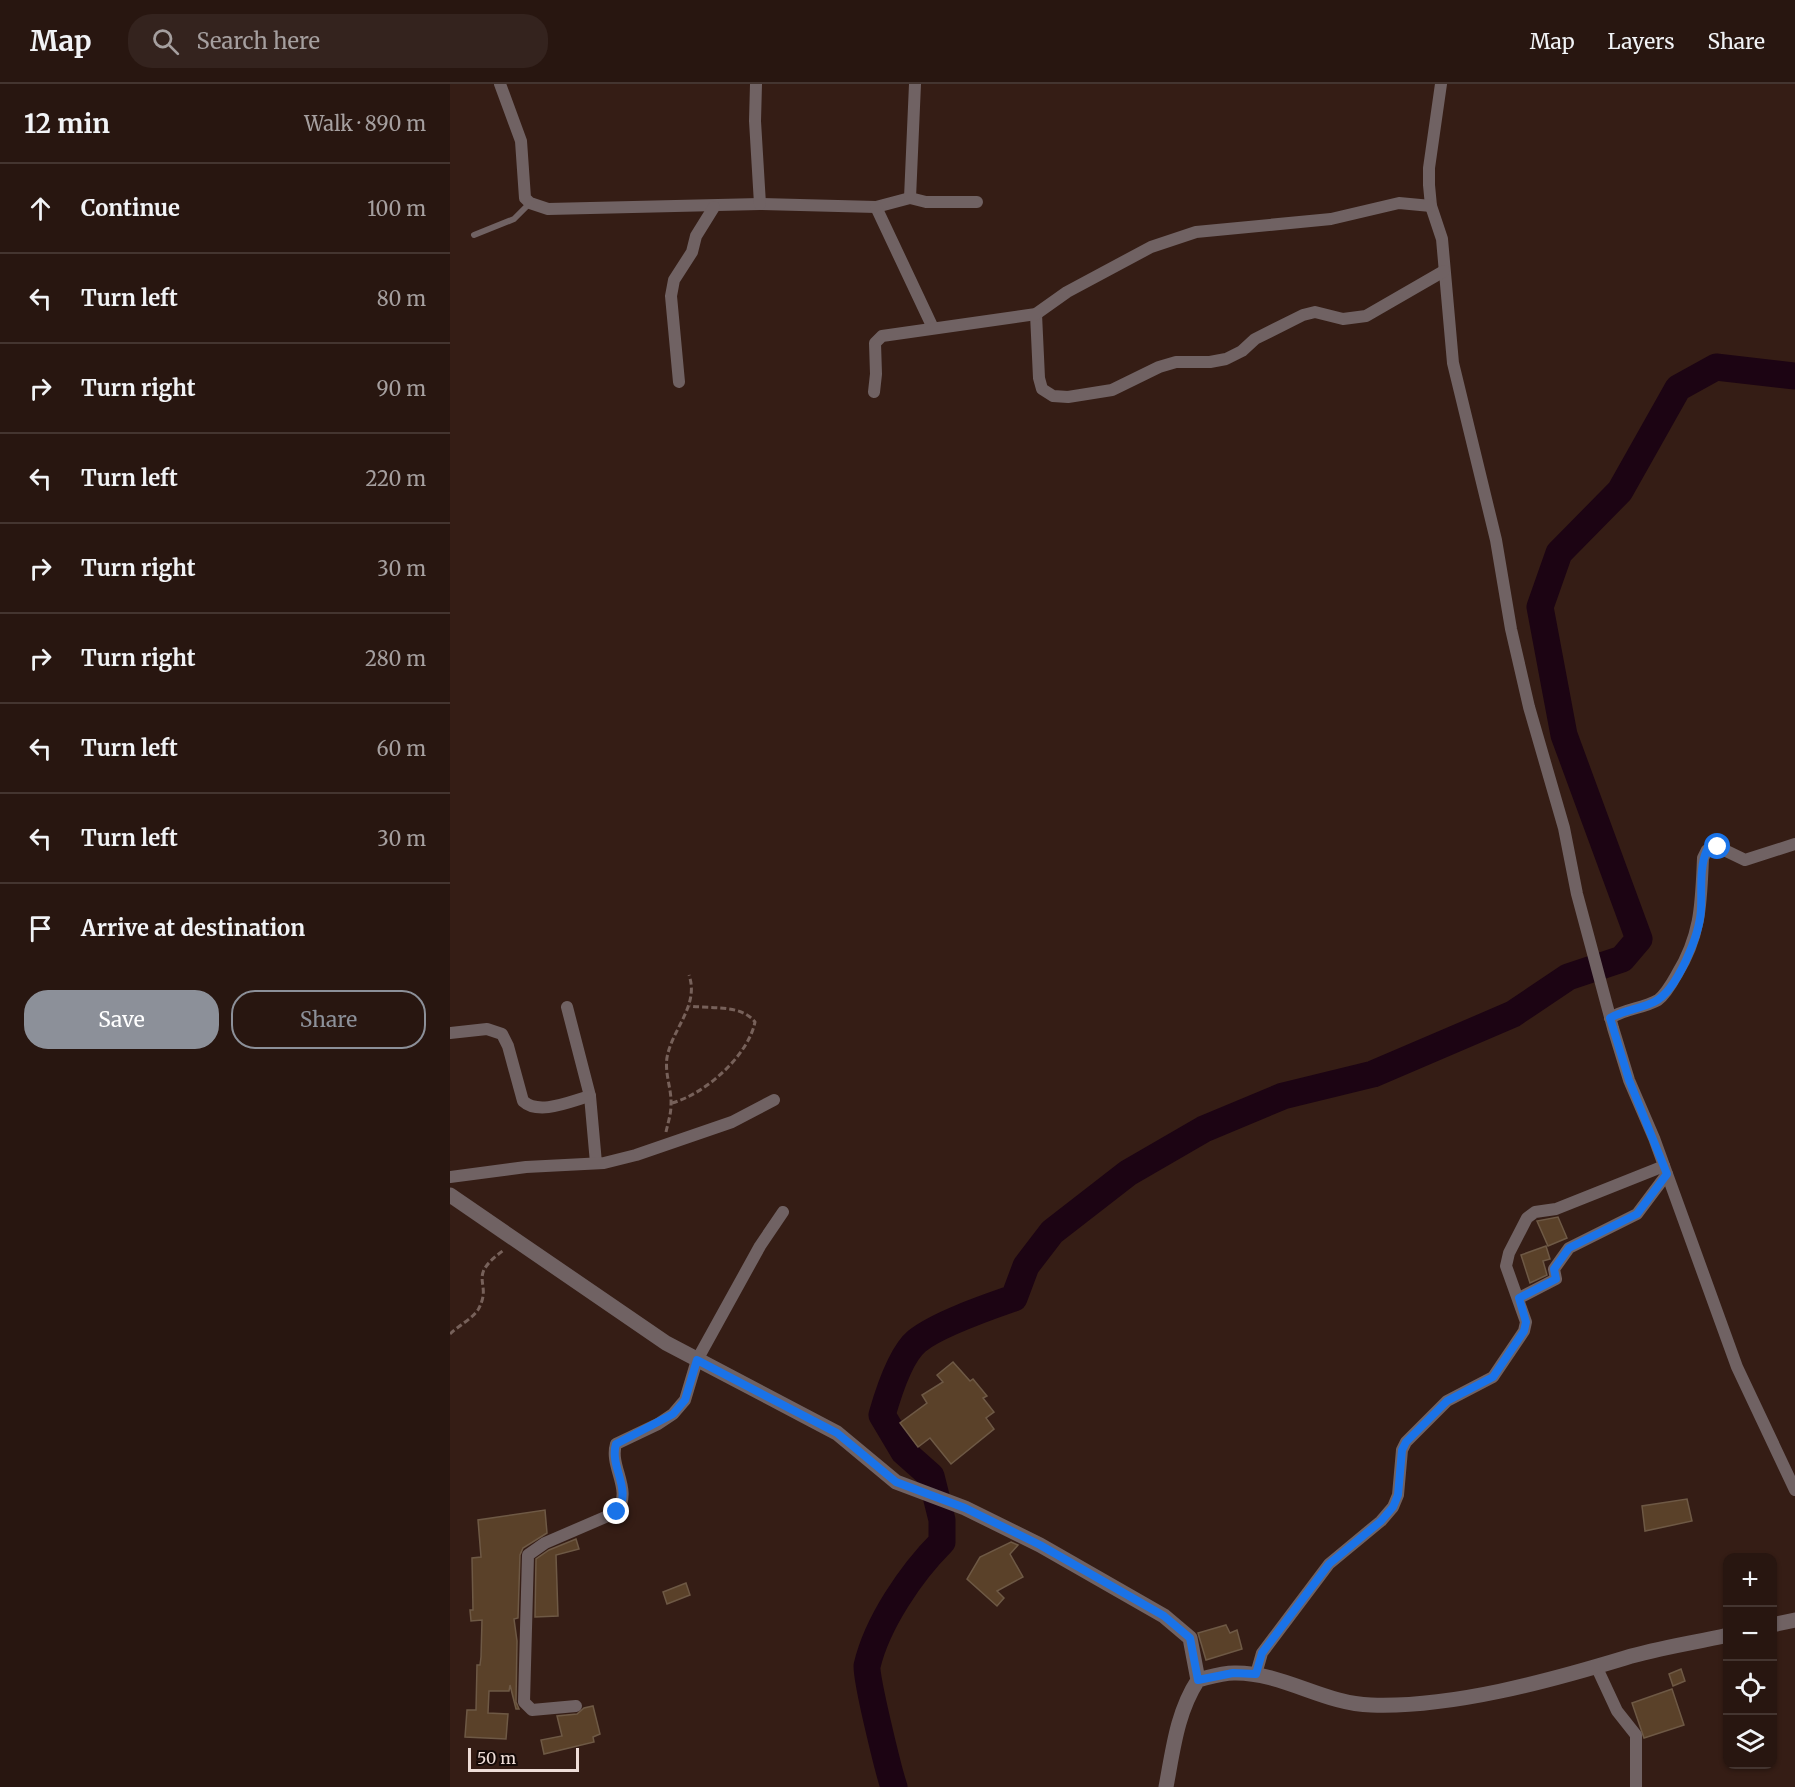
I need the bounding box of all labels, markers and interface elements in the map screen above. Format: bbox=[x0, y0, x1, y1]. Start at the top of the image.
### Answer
search box bbox=[128, 14, 548, 68]
text: Map bbox=[30, 23, 92, 59]
icon: search bbox=[149, 25, 182, 58]
text: Search here bbox=[197, 27, 320, 55]
text: Map bbox=[1530, 28, 1575, 55]
text: Layers bbox=[1608, 28, 1675, 55]
text: Share bbox=[1708, 28, 1765, 55]
text: 12 min bbox=[24, 107, 110, 140]
text: Walk · 890 m bbox=[304, 111, 426, 136]
icon: ahead bbox=[24, 192, 57, 225]
text: Continue bbox=[81, 194, 180, 222]
text: 100 m bbox=[367, 196, 426, 221]
icon: left bbox=[24, 282, 57, 315]
text: Turn left bbox=[81, 284, 178, 312]
text: 80 m bbox=[377, 286, 426, 311]
icon: right bbox=[24, 372, 57, 405]
text: Turn right bbox=[81, 374, 195, 402]
text: 90 m bbox=[376, 376, 426, 401]
icon: left bbox=[24, 462, 57, 495]
text: Turn left bbox=[81, 464, 178, 492]
text: 220 m bbox=[366, 466, 426, 491]
icon: right bbox=[24, 552, 57, 585]
text: Turn right bbox=[81, 554, 195, 582]
text: 30 m bbox=[377, 556, 426, 581]
icon: right bbox=[24, 642, 57, 675]
text: Turn right bbox=[81, 644, 195, 672]
text: 280 m bbox=[365, 646, 426, 671]
icon: left bbox=[24, 732, 57, 765]
text: Turn left bbox=[81, 734, 178, 762]
text: 60 m bbox=[376, 736, 426, 761]
icon: left bbox=[24, 822, 57, 855]
text: Turn left bbox=[81, 824, 178, 852]
text: 30 m bbox=[377, 826, 426, 851]
route start bbox=[1704, 833, 1730, 859]
icon: arrive bbox=[24, 912, 57, 945]
text: Arrive at destination bbox=[81, 914, 305, 942]
button: Save bbox=[24, 990, 219, 1049]
button: Share bbox=[231, 990, 426, 1049]
route end bbox=[603, 1498, 629, 1524]
map controls bbox=[1723, 1553, 1777, 1769]
button: + bbox=[1723, 1553, 1777, 1607]
button: − bbox=[1723, 1607, 1777, 1661]
button: locate bbox=[1723, 1661, 1777, 1715]
button: layers bbox=[1723, 1715, 1777, 1769]
scale bar bbox=[468, 1745, 579, 1772]
text: 50 m bbox=[477, 1748, 516, 1768]

